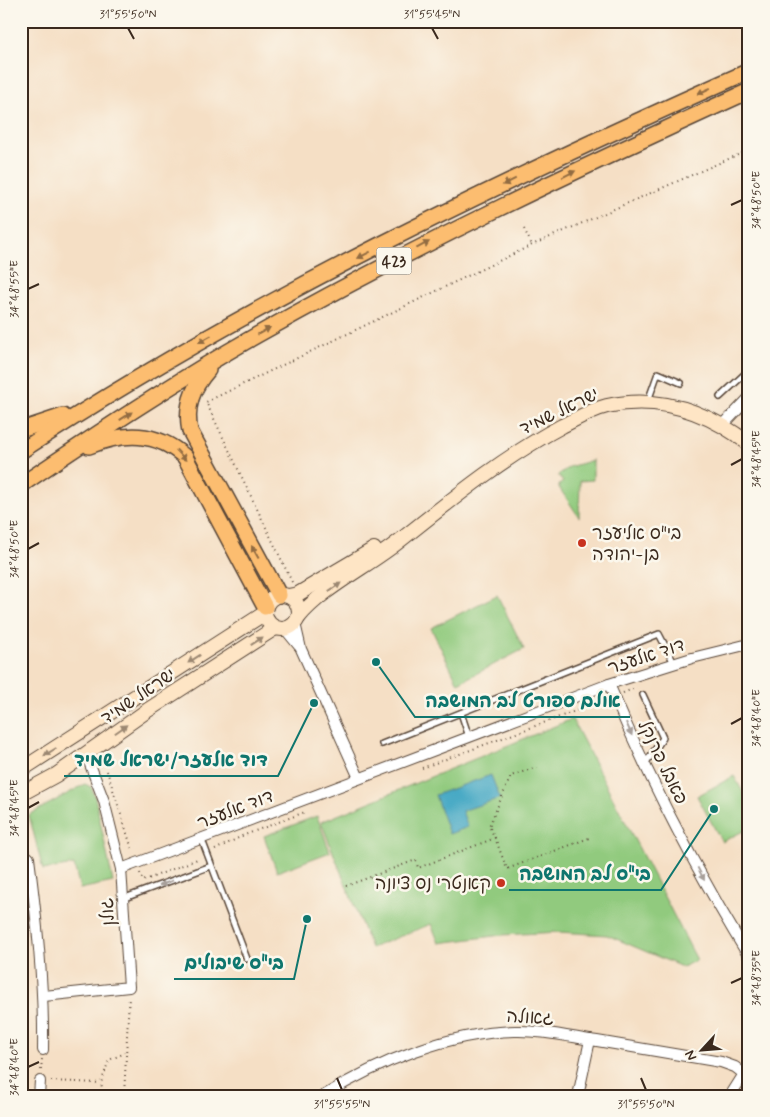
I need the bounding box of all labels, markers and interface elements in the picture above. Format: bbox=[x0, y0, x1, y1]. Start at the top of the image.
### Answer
text: 31°55'50"N bbox=[99, 7, 157, 23]
text: 31°55'45"N bbox=[404, 7, 460, 23]
one-way arrow bbox=[697, 88, 711, 96]
one-way arrow bbox=[562, 170, 576, 178]
text: 34°48'50"E bbox=[749, 171, 765, 229]
one-way arrow bbox=[502, 178, 517, 186]
one-way arrow bbox=[415, 241, 430, 249]
road number: 423 bbox=[376, 248, 412, 274]
one-way arrow bbox=[357, 251, 372, 259]
text: 34°48'55"E bbox=[7, 260, 23, 318]
one-way arrow bbox=[257, 327, 272, 335]
one-way arrow bbox=[199, 335, 212, 344]
street label: ישראל שמיד bbox=[516, 382, 603, 441]
one-way arrow bbox=[119, 411, 133, 421]
text: 34°48'45"E bbox=[749, 430, 765, 488]
one-way arrow bbox=[176, 449, 187, 461]
text: 34°48'50"E bbox=[7, 520, 23, 578]
place label: בי"ס אליעזר בן-יהודה bbox=[592, 522, 681, 567]
marker: בי"ס אליעזר בן-יהודה bbox=[576, 537, 588, 549]
one-way arrow bbox=[251, 545, 259, 560]
one-way arrow bbox=[328, 582, 342, 592]
street label: דוד אלעזר bbox=[605, 633, 688, 681]
one-way arrow bbox=[250, 636, 264, 645]
one-way arrow bbox=[188, 654, 201, 663]
street label: ישראל שמיד bbox=[97, 663, 181, 731]
callout: אולם ספורט לב המושבה bbox=[415, 683, 630, 717]
text: אולם ספורט לב המושבה bbox=[425, 689, 621, 714]
text: 34°48'40"E bbox=[749, 689, 765, 747]
street label: פאבל פרנקל bbox=[631, 716, 693, 809]
one-way arrow bbox=[625, 722, 633, 736]
one-way arrow bbox=[114, 724, 128, 734]
callout: דוד אלעזר/ישראל שמיד bbox=[64, 742, 278, 776]
one-way arrow bbox=[44, 748, 57, 757]
text: דוד אלעזר/ישראל שמיד bbox=[74, 748, 268, 773]
text: 34°48'45"E bbox=[7, 779, 23, 837]
street label: דוד אלעזר bbox=[194, 784, 277, 835]
callout: בי"ס לב המושבה bbox=[509, 856, 661, 890]
text: בי"ס לב המושבה bbox=[519, 862, 651, 887]
one-way arrow bbox=[697, 868, 706, 881]
place label: קאנטרי נס ציונה bbox=[375, 872, 491, 896]
marker: קאנטרי נס ציונה bbox=[495, 877, 507, 889]
one-way arrow bbox=[159, 879, 174, 887]
street label: גולן bbox=[95, 897, 121, 927]
callout: בי"ס שיבולים bbox=[174, 945, 294, 979]
text: 34°48'35"E bbox=[749, 950, 765, 1006]
text: בי"ס שיבולים bbox=[184, 951, 284, 976]
street label: גאולה bbox=[506, 1005, 554, 1031]
north arrow bbox=[678, 1024, 728, 1074]
text: 34°48'40"E bbox=[7, 1038, 23, 1096]
text: N bbox=[681, 1047, 701, 1063]
text: 31°55'55"N bbox=[314, 1097, 370, 1113]
text: 31°55'50"N bbox=[617, 1097, 675, 1113]

